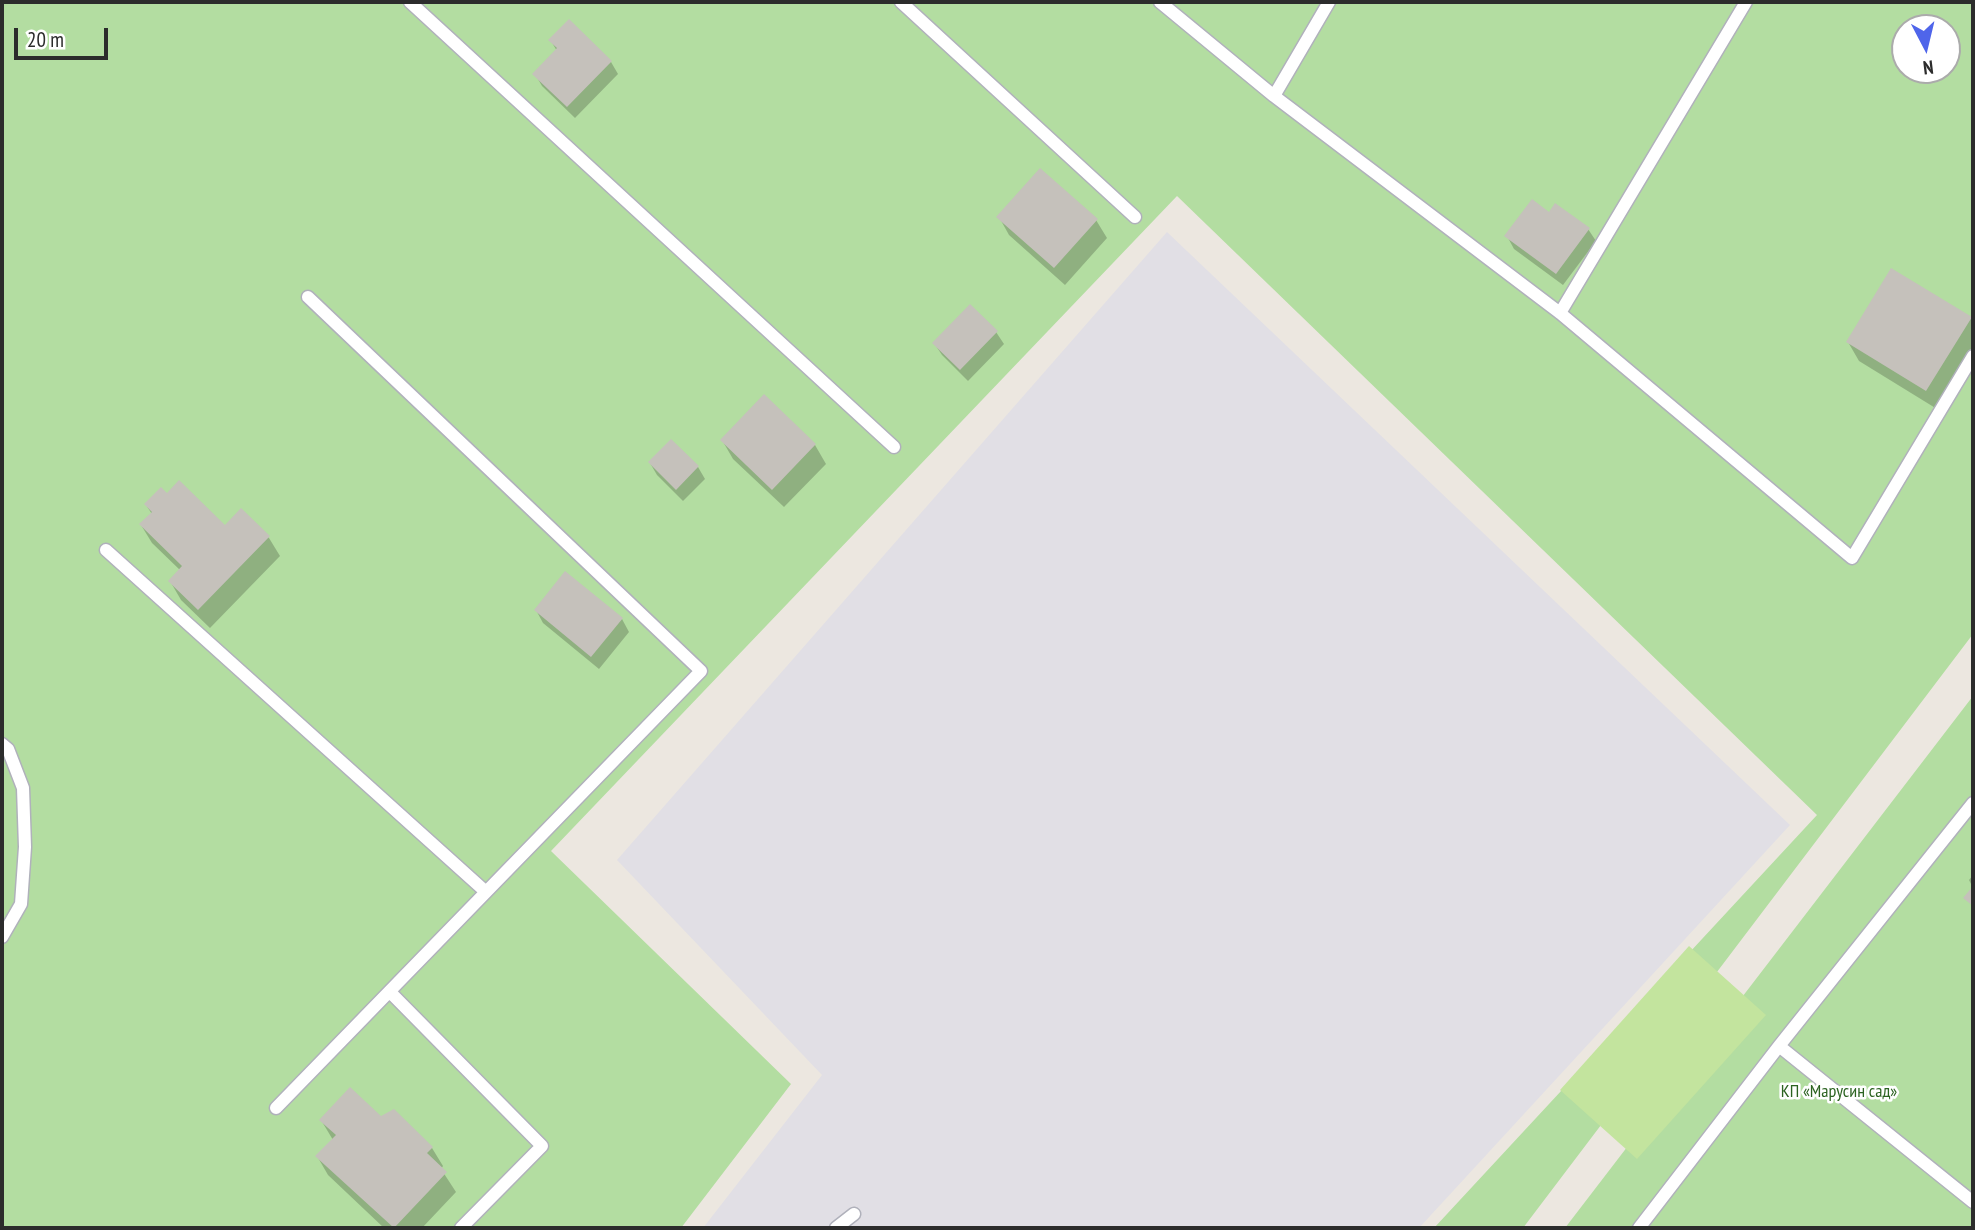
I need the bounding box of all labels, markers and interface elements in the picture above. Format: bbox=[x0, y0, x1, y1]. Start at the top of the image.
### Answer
scale bar bbox=[18, 14, 112, 58]
north arrow bbox=[1891, 14, 1961, 84]
text: 20 m bbox=[27, 26, 64, 53]
text: N bbox=[1922, 55, 1935, 80]
park label: КП «Марусин сад» bbox=[1781, 1081, 1897, 1103]

